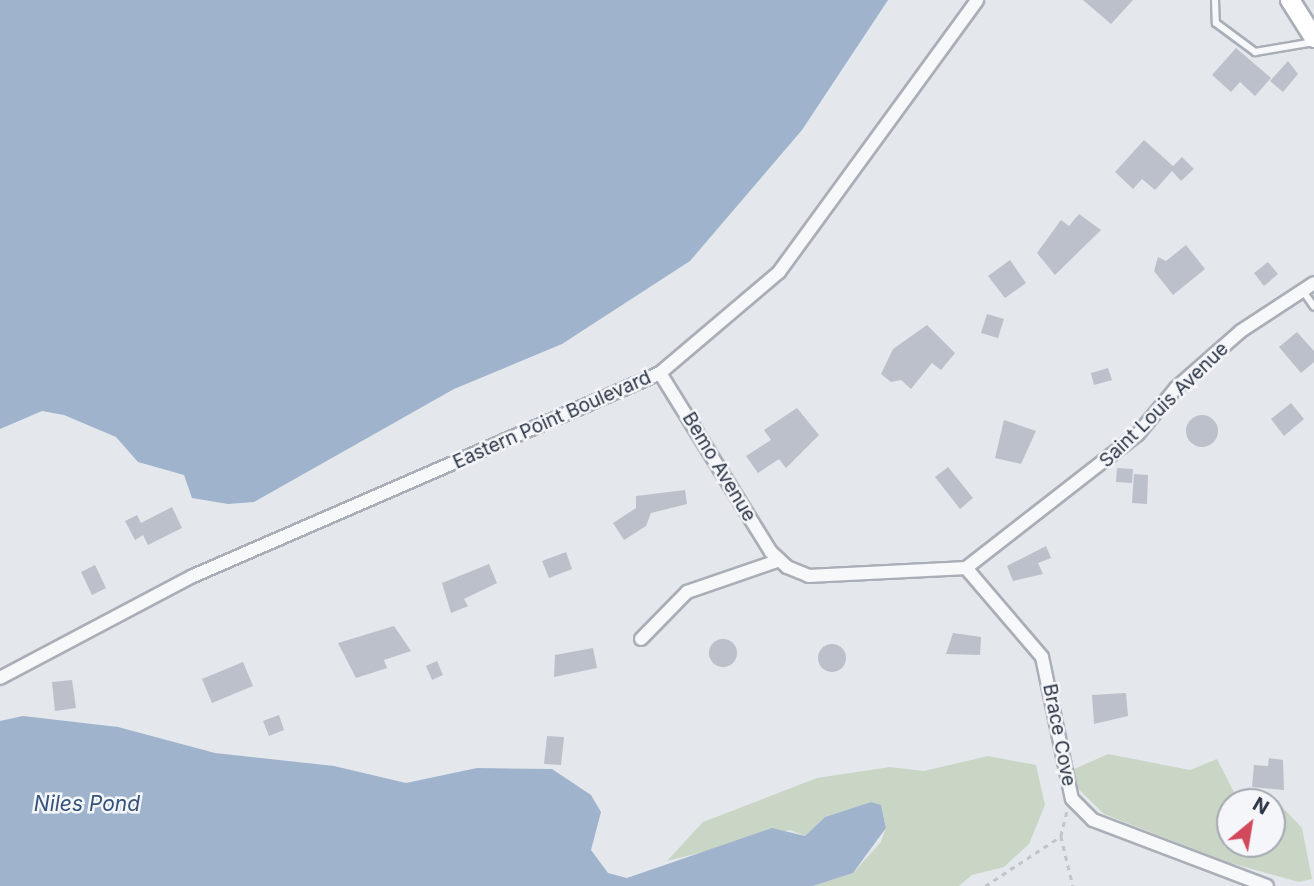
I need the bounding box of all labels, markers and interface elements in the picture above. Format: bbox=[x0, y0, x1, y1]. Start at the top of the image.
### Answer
street label: Saint Louis Avenue bbox=[1095, 338, 1233, 472]
street label: Eastern Point Boulevard bbox=[450, 366, 654, 474]
street label: Bemo Avenue bbox=[677, 408, 761, 526]
street label: Brace Cove bbox=[1038, 682, 1080, 788]
north arrow bbox=[1216, 788, 1286, 858]
water label: Niles Pond bbox=[34, 791, 140, 817]
text: N bbox=[1249, 793, 1273, 820]

